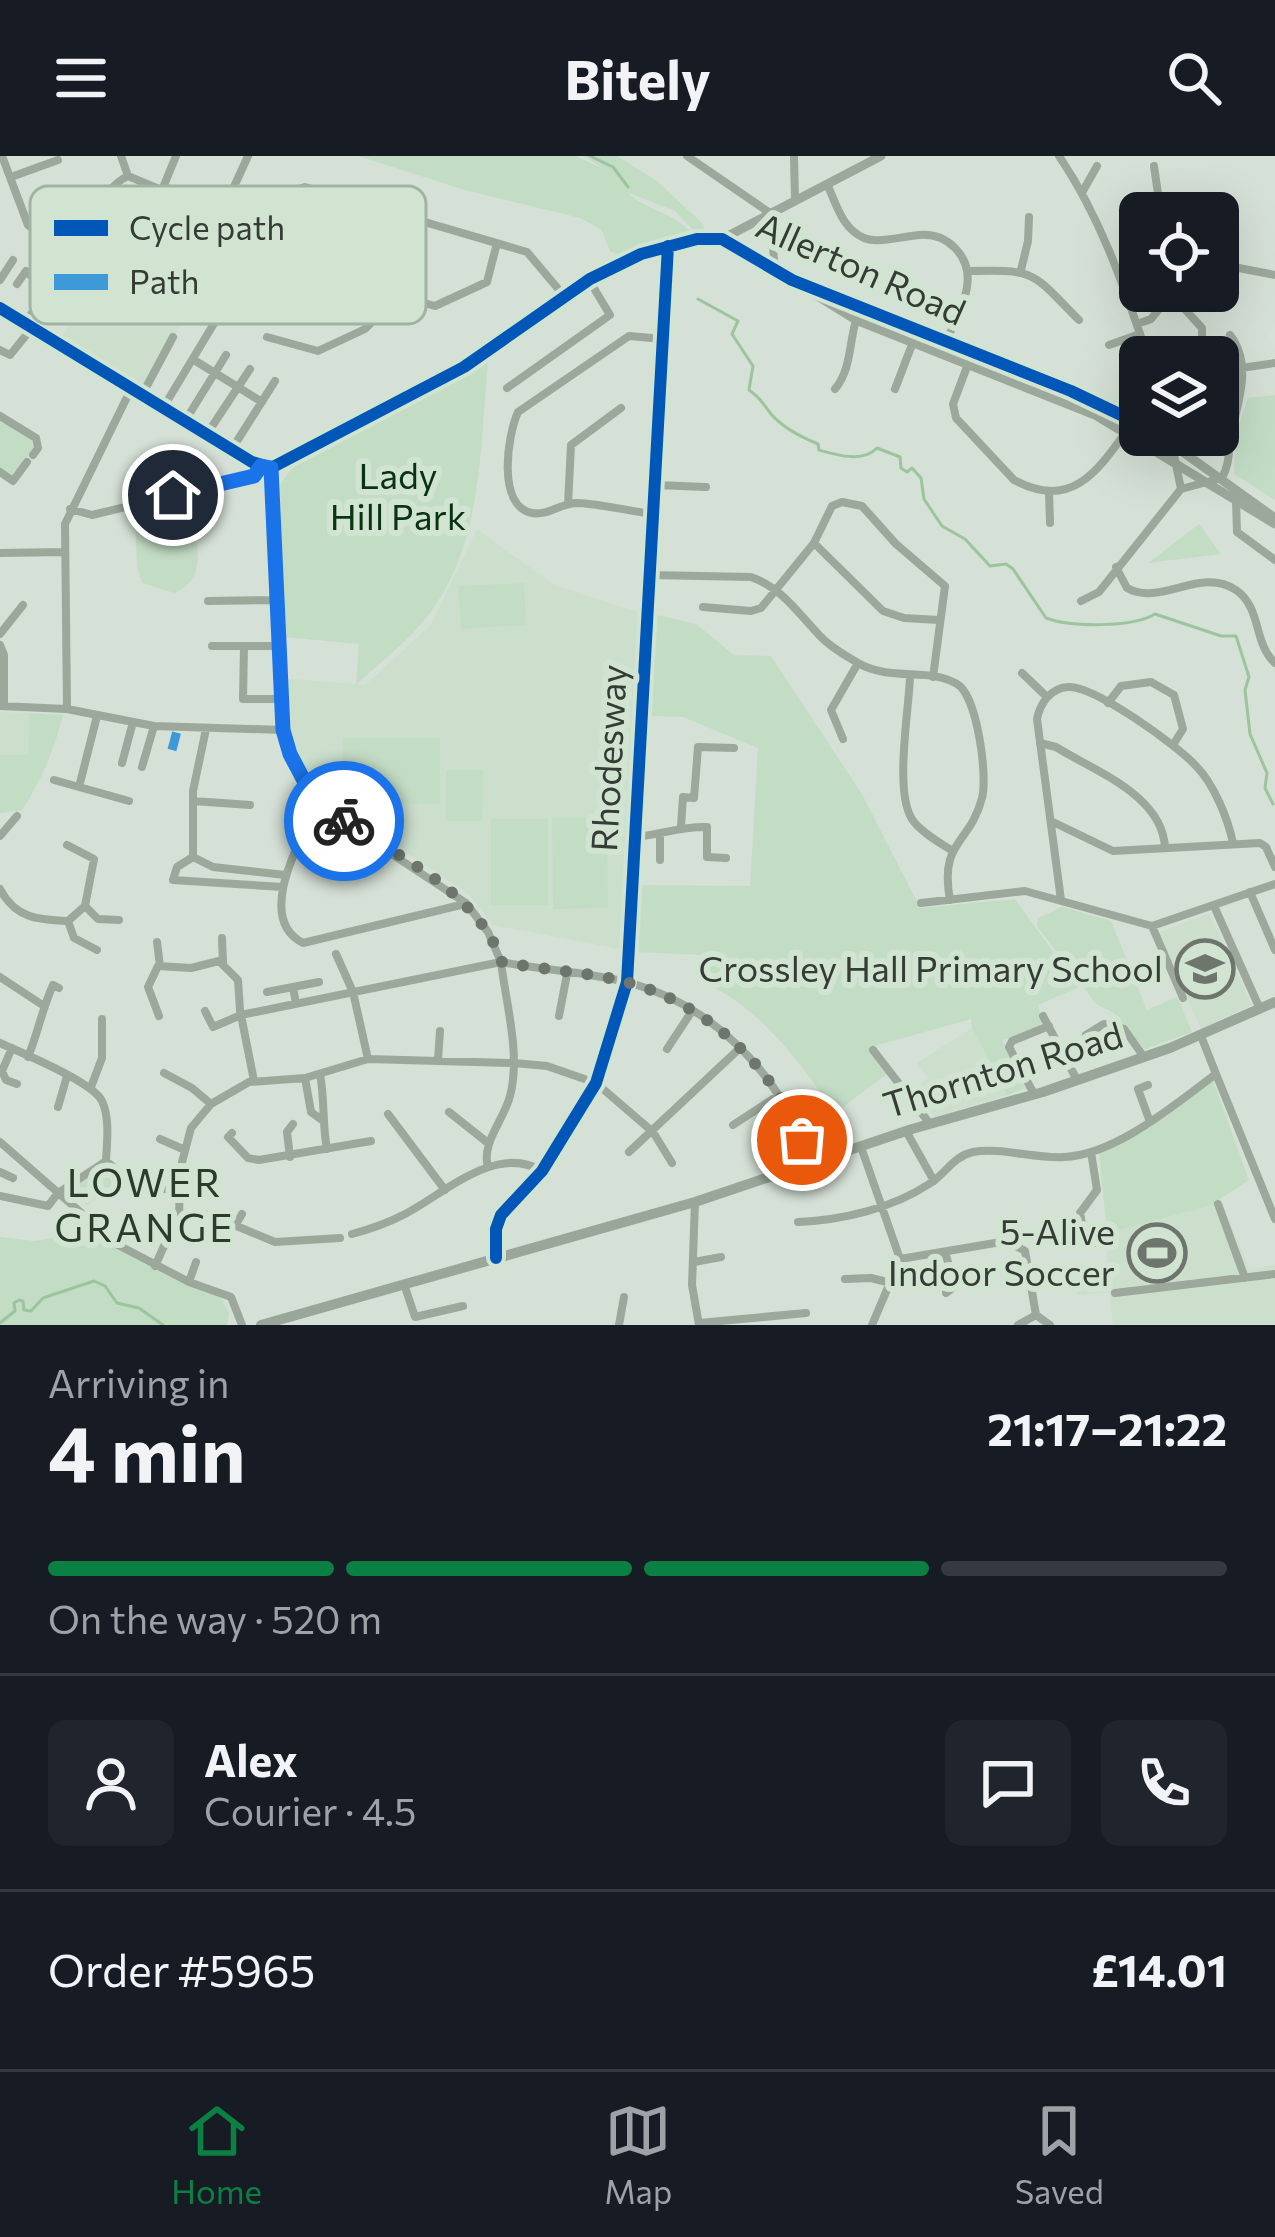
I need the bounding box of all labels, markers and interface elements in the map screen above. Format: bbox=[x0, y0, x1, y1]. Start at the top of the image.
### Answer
icon: menu bbox=[48, 45, 114, 111]
text: Bitely bbox=[564, 45, 711, 111]
icon: search bbox=[1161, 45, 1227, 111]
legend bbox=[30, 186, 426, 324]
map controls bbox=[1119, 192, 1239, 456]
button: locate bbox=[1119, 192, 1239, 312]
street label: Allerton Road bbox=[750, 201, 973, 333]
text: Cycle path bbox=[129, 206, 285, 247]
text: Path bbox=[129, 260, 199, 301]
button: layers bbox=[1119, 336, 1239, 456]
pin bbox=[122, 444, 224, 546]
park label: Lady Hill Park bbox=[330, 452, 466, 537]
icon: home bbox=[140, 462, 206, 528]
street label: Rhodesway bbox=[580, 663, 634, 853]
courier bbox=[284, 761, 404, 881]
icon: bike bbox=[311, 788, 377, 854]
school or university icon: Crossley Hall Primary School bbox=[1174, 938, 1236, 1000]
place label: Crossley Hall Primary School bbox=[698, 945, 1163, 989]
street label: Thornton Road bbox=[877, 1011, 1127, 1125]
pin bbox=[751, 1089, 853, 1191]
icon: bag bbox=[769, 1107, 835, 1173]
district label: LOWER GRANGE bbox=[55, 1157, 235, 1250]
place label: 5-Alive Indoor Soccer bbox=[888, 1208, 1115, 1293]
sports icon: 5-Alive Indoor Soccer bbox=[1126, 1222, 1188, 1284]
text: Arriving in bbox=[48, 1358, 229, 1406]
text: 21:17–21:22 bbox=[987, 1400, 1227, 1455]
text: 4 min bbox=[48, 1403, 246, 1498]
text: On the way · 520 m bbox=[48, 1594, 382, 1642]
button: person bbox=[48, 1720, 174, 1846]
button: chat bbox=[945, 1720, 1071, 1846]
button: phone bbox=[1101, 1720, 1227, 1846]
text: Alex bbox=[204, 1731, 298, 1786]
text: Courier · 4.5 bbox=[204, 1786, 416, 1834]
text: Order #5965 bbox=[48, 1941, 315, 1996]
text: £14.01 bbox=[1091, 1941, 1227, 1996]
tab: Home bbox=[171, 2098, 262, 2211]
tab: Map bbox=[604, 2098, 672, 2211]
tab: Saved bbox=[1015, 2098, 1104, 2211]

